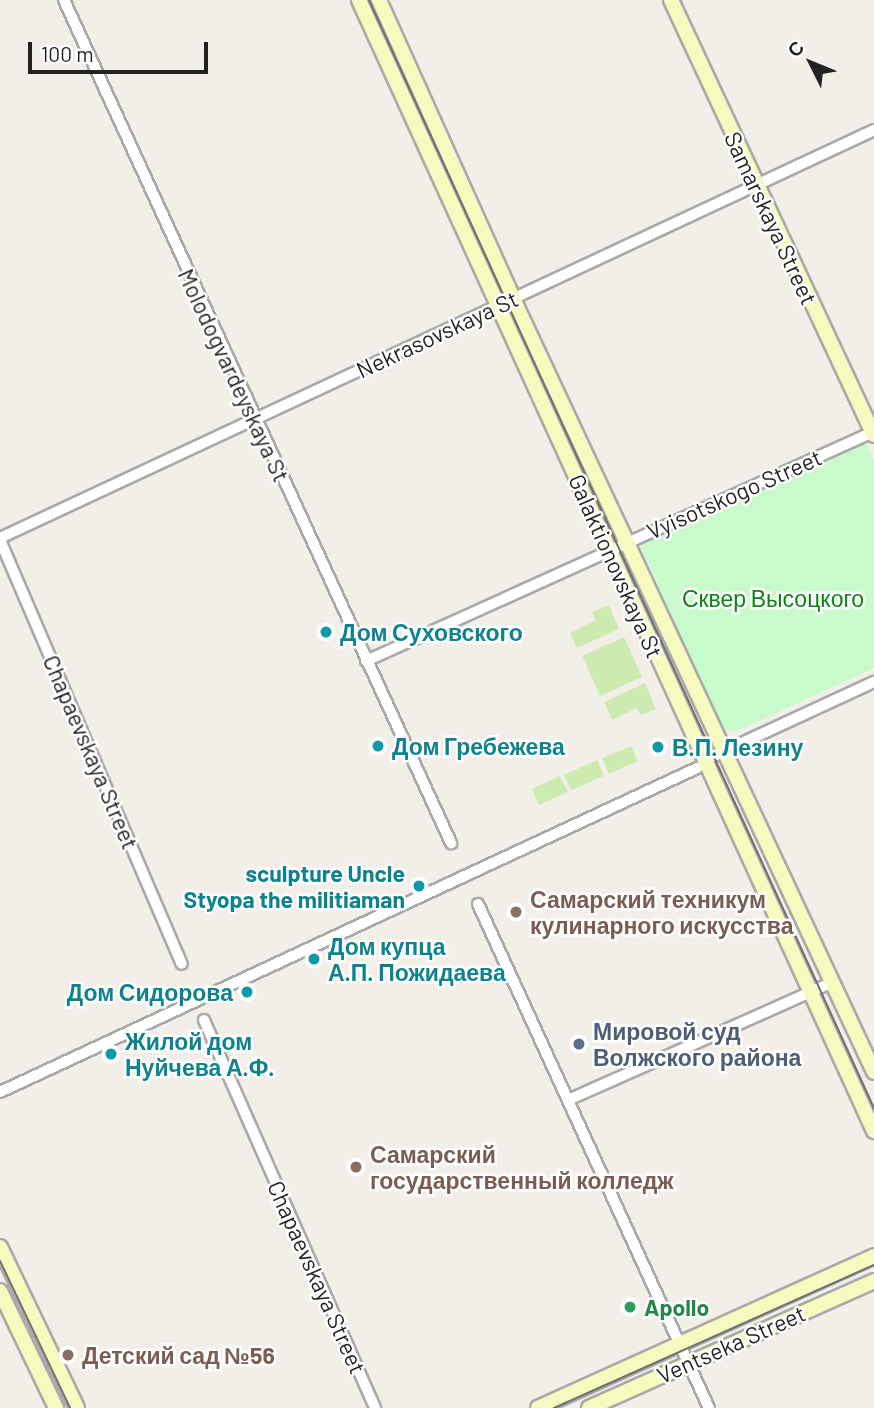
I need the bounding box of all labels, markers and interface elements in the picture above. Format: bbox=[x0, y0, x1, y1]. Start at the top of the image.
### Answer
scale bar bbox=[32, 28, 212, 72]
north arrow bbox=[776, 28, 846, 98]
text: С bbox=[782, 35, 808, 61]
text: 100 m bbox=[41, 41, 94, 66]
street label: Samarskaya Street bbox=[719, 127, 823, 309]
street label: Molodogvardeyskaya St bbox=[173, 264, 295, 486]
street label: Nekrasovskaya St bbox=[352, 284, 522, 384]
street label: Vyisotskogo Street bbox=[642, 443, 826, 545]
street label: Galaktionovskaya St bbox=[563, 470, 669, 662]
park label: Сквер Высоцкого bbox=[682, 584, 864, 612]
place label: Дом Суховского bbox=[340, 618, 523, 646]
marker: Дом Суховского bbox=[318, 624, 334, 640]
street label: Chapaevskaya Street bbox=[38, 651, 144, 853]
place label: Дом Гребежева bbox=[392, 732, 565, 760]
place label: В.П. Лезину bbox=[672, 733, 803, 761]
marker: Дом Гребежева bbox=[370, 738, 386, 754]
marker: В.П. Лезину bbox=[650, 739, 666, 755]
place label: sculpture Uncle Styopa the militiaman bbox=[183, 859, 405, 913]
marker: sculpture Uncle Styopa the militiaman bbox=[411, 878, 427, 894]
place label: Самарский техникум кулинарного искусства bbox=[530, 885, 793, 939]
marker: Самарский техникум кулинарного искусства bbox=[508, 904, 524, 920]
place label: Дом купца А.П. Пожидаева bbox=[328, 932, 506, 986]
marker: Дом купца А.П. Пожидаева bbox=[306, 951, 322, 967]
place label: Дом Сидорова bbox=[67, 978, 233, 1006]
marker: Дом Сидорова bbox=[239, 984, 255, 1000]
place label: Мировой суд Волжского района bbox=[593, 1017, 801, 1071]
place label: Жилой дом Нуйчева А.Ф. bbox=[125, 1027, 275, 1081]
marker: Мировой суд Волжского района bbox=[571, 1036, 587, 1052]
marker: Жилой дом Нуйчева А.Ф. bbox=[103, 1046, 119, 1062]
place label: Самарский государственный колледж bbox=[370, 1140, 674, 1194]
marker: Самарский государственный колледж bbox=[348, 1159, 364, 1175]
street label: Chapaevskaya Street bbox=[262, 1176, 372, 1378]
place label: Apollo bbox=[644, 1293, 709, 1321]
marker: Apollo bbox=[622, 1299, 638, 1315]
street label: Ventseka Street bbox=[653, 1299, 809, 1389]
place label: Детский сад №56 bbox=[82, 1341, 275, 1369]
marker: Детский сад №56 bbox=[60, 1347, 76, 1363]

